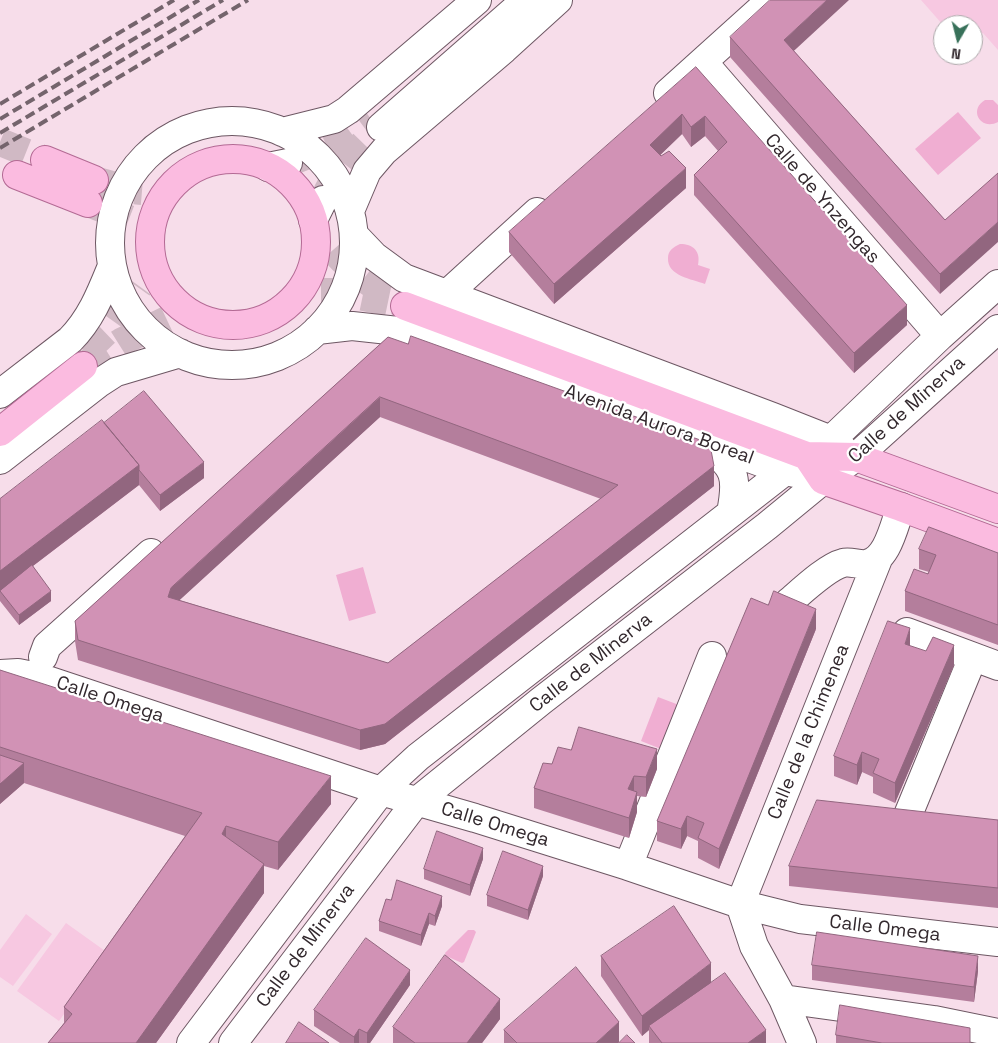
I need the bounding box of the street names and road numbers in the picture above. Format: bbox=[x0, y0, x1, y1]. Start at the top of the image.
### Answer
street label: Calle de Ynzengas bbox=[759, 130, 885, 268]
street label: Calle de Minerva bbox=[844, 352, 970, 468]
street label: Avenida Aurora Boreal bbox=[561, 380, 757, 470]
street label: Calle de Minerva bbox=[525, 608, 657, 718]
street label: Calle de la Chimenea bbox=[763, 641, 855, 823]
street label: Calle Omega bbox=[53, 672, 167, 728]
street label: Calle Omega bbox=[438, 798, 552, 852]
street label: Calle de Minerva bbox=[252, 880, 360, 1012]
street label: Calle Omega bbox=[828, 911, 942, 947]

